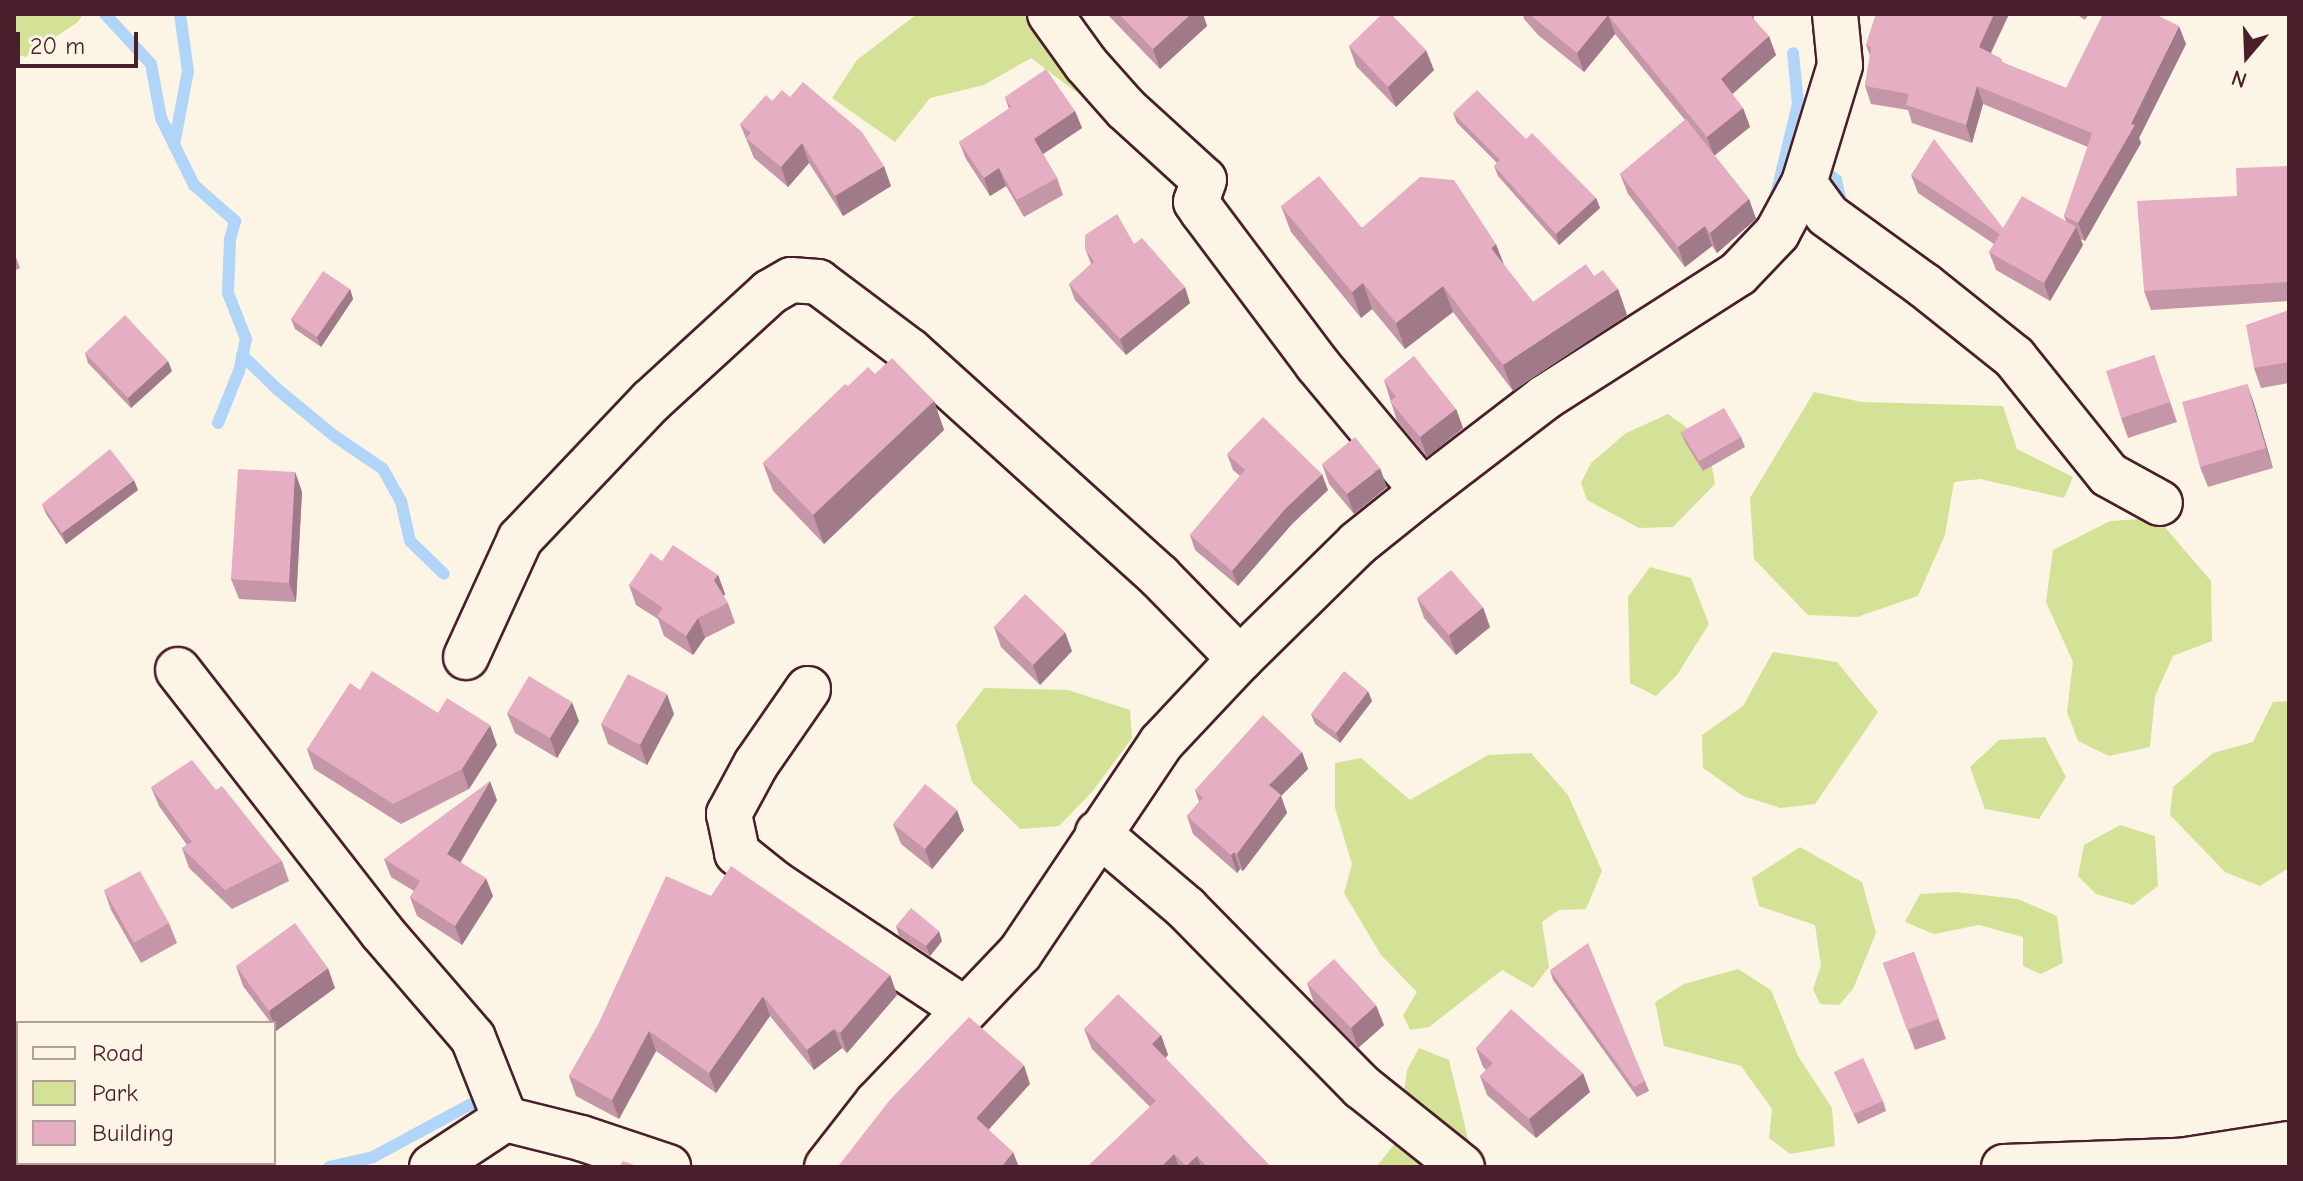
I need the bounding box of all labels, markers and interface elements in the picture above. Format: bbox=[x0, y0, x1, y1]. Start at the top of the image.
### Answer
scale bar bbox=[20, 16, 142, 66]
north arrow bbox=[2207, 16, 2287, 96]
text: 20 m bbox=[30, 32, 85, 60]
text: N bbox=[2228, 64, 2250, 93]
legend bbox=[16, 1021, 276, 1165]
text: Road bbox=[92, 1039, 144, 1067]
text: Park bbox=[92, 1079, 138, 1107]
text: Building bbox=[92, 1119, 174, 1147]

